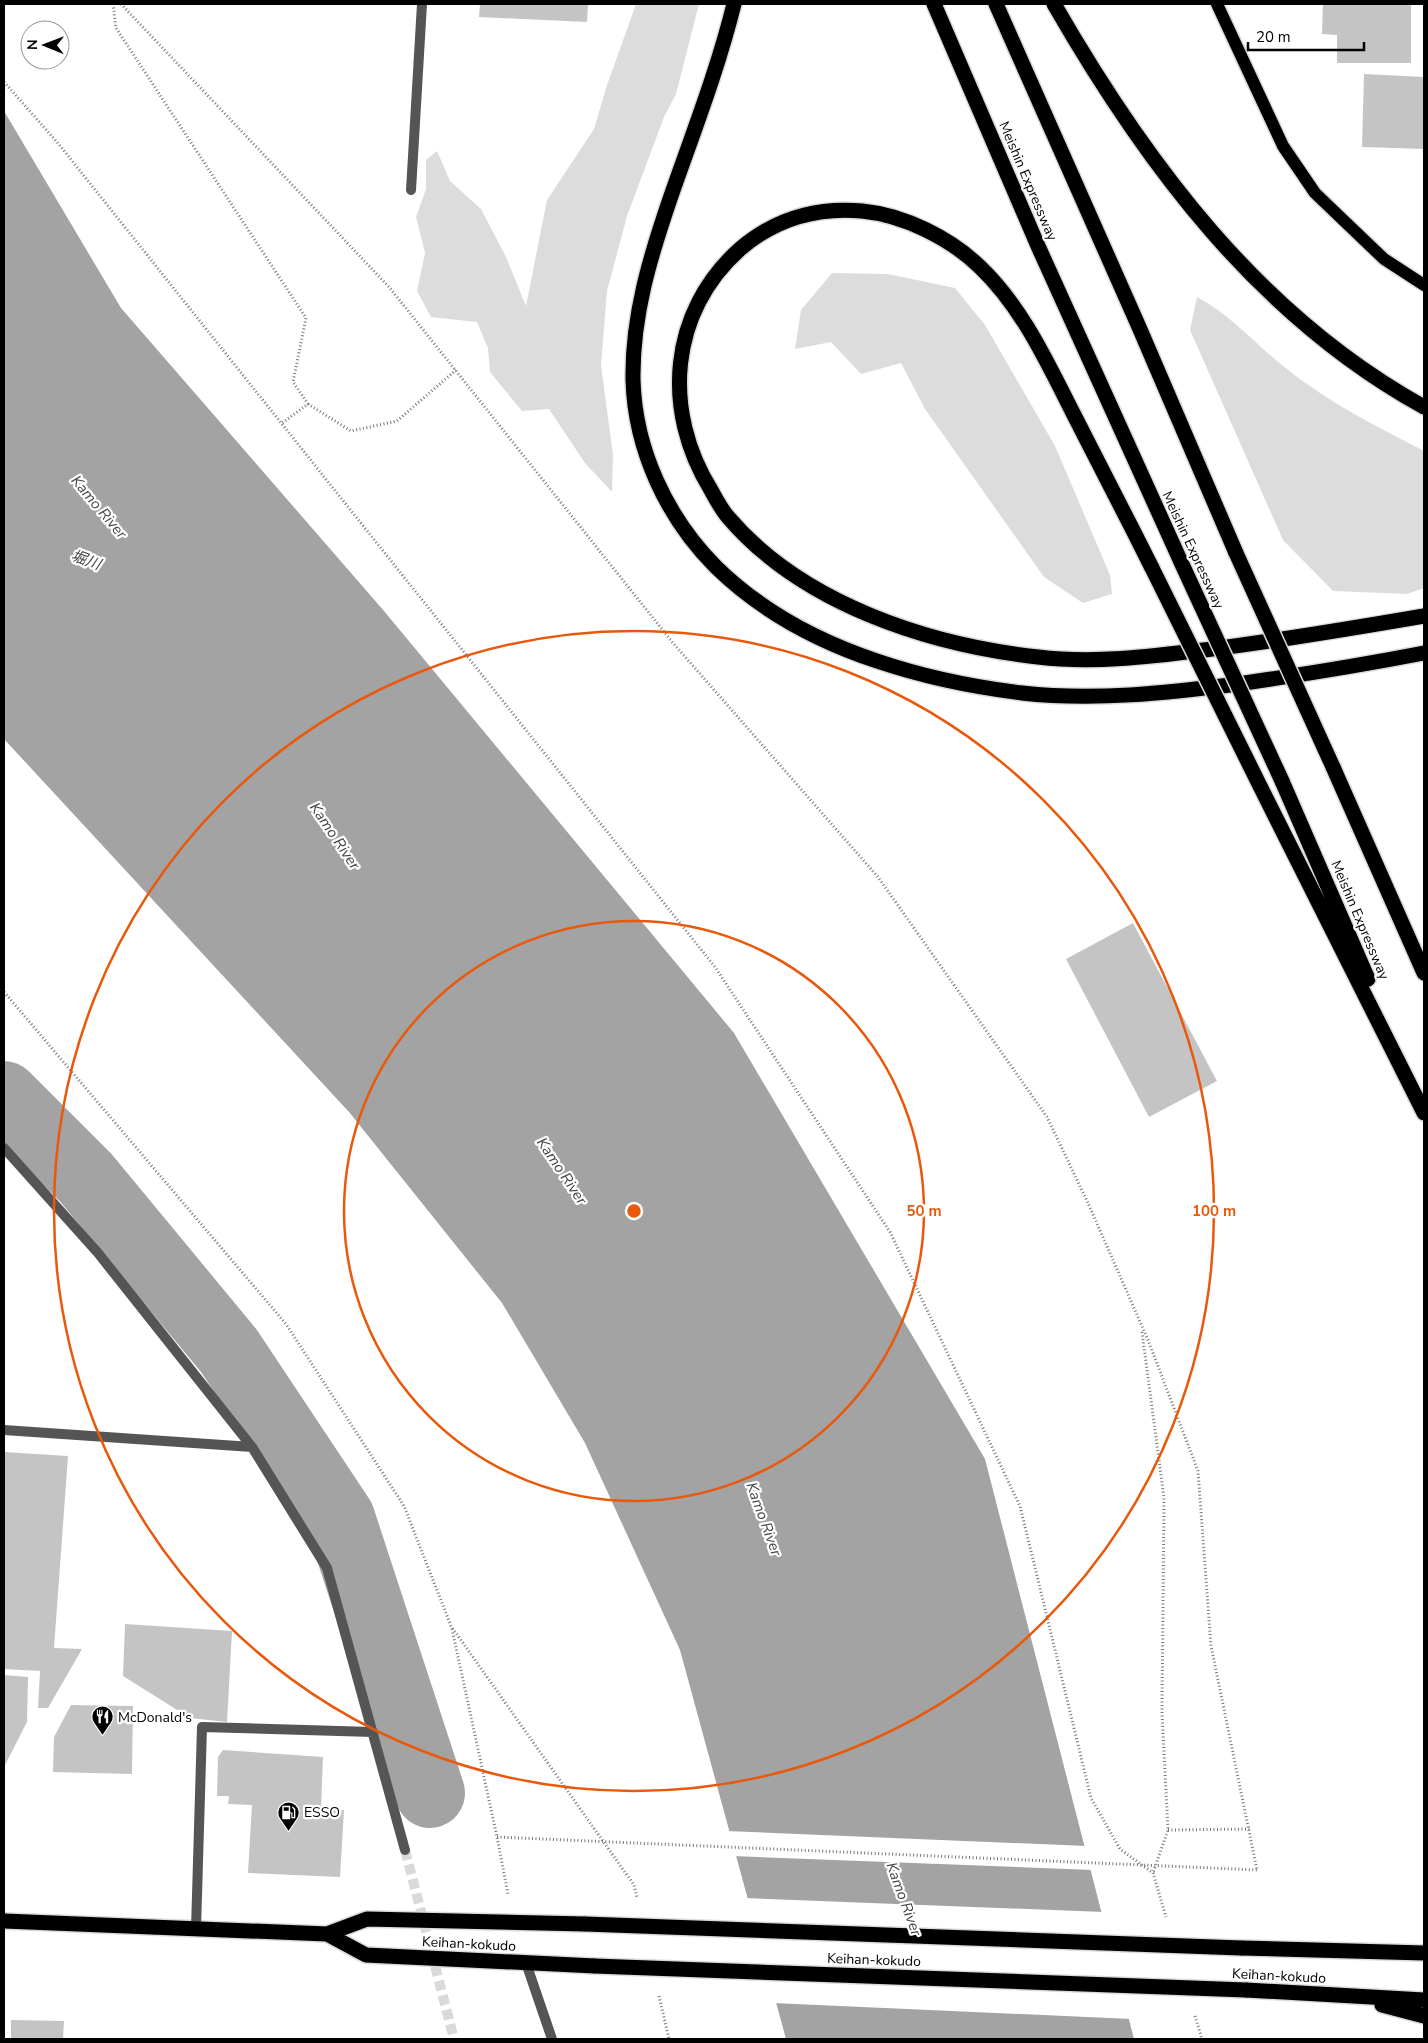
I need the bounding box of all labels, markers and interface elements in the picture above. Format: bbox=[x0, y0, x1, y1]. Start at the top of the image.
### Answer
north arrow bbox=[20, 20, 70, 70]
scale bar bbox=[1248, 20, 1364, 52]
text: 20 m bbox=[1256, 27, 1291, 47]
text: N bbox=[23, 39, 42, 50]
street label: Meishin Expressway bbox=[994, 119, 1062, 244]
water label: Kamo River bbox=[67, 471, 132, 543]
street label: Meishin Expressway bbox=[1157, 488, 1229, 613]
water label: 堀川 bbox=[68, 545, 105, 575]
water label: Kamo River bbox=[305, 799, 365, 874]
street label: Meishin Expressway bbox=[1326, 858, 1394, 983]
water label: Kamo River bbox=[532, 1134, 592, 1209]
text: 50 m bbox=[906, 1201, 942, 1221]
text: 100 m bbox=[1192, 1201, 1236, 1221]
centre of rings bbox=[625, 1202, 643, 1220]
water label: Kamo River bbox=[741, 1479, 787, 1559]
restaurant icon: McDonald's bbox=[90, 1705, 114, 1736]
place label: McDonald's bbox=[118, 1708, 192, 1727]
fuel station icon: ESSO bbox=[276, 1800, 300, 1831]
place label: ESSO bbox=[304, 1803, 340, 1822]
water label: Kamo River bbox=[881, 1859, 927, 1939]
street label: Keihan-kokudo bbox=[422, 1932, 517, 1956]
street label: Keihan-kokudo bbox=[827, 1949, 921, 1971]
street label: Keihan-kokudo bbox=[1232, 1964, 1327, 1988]

